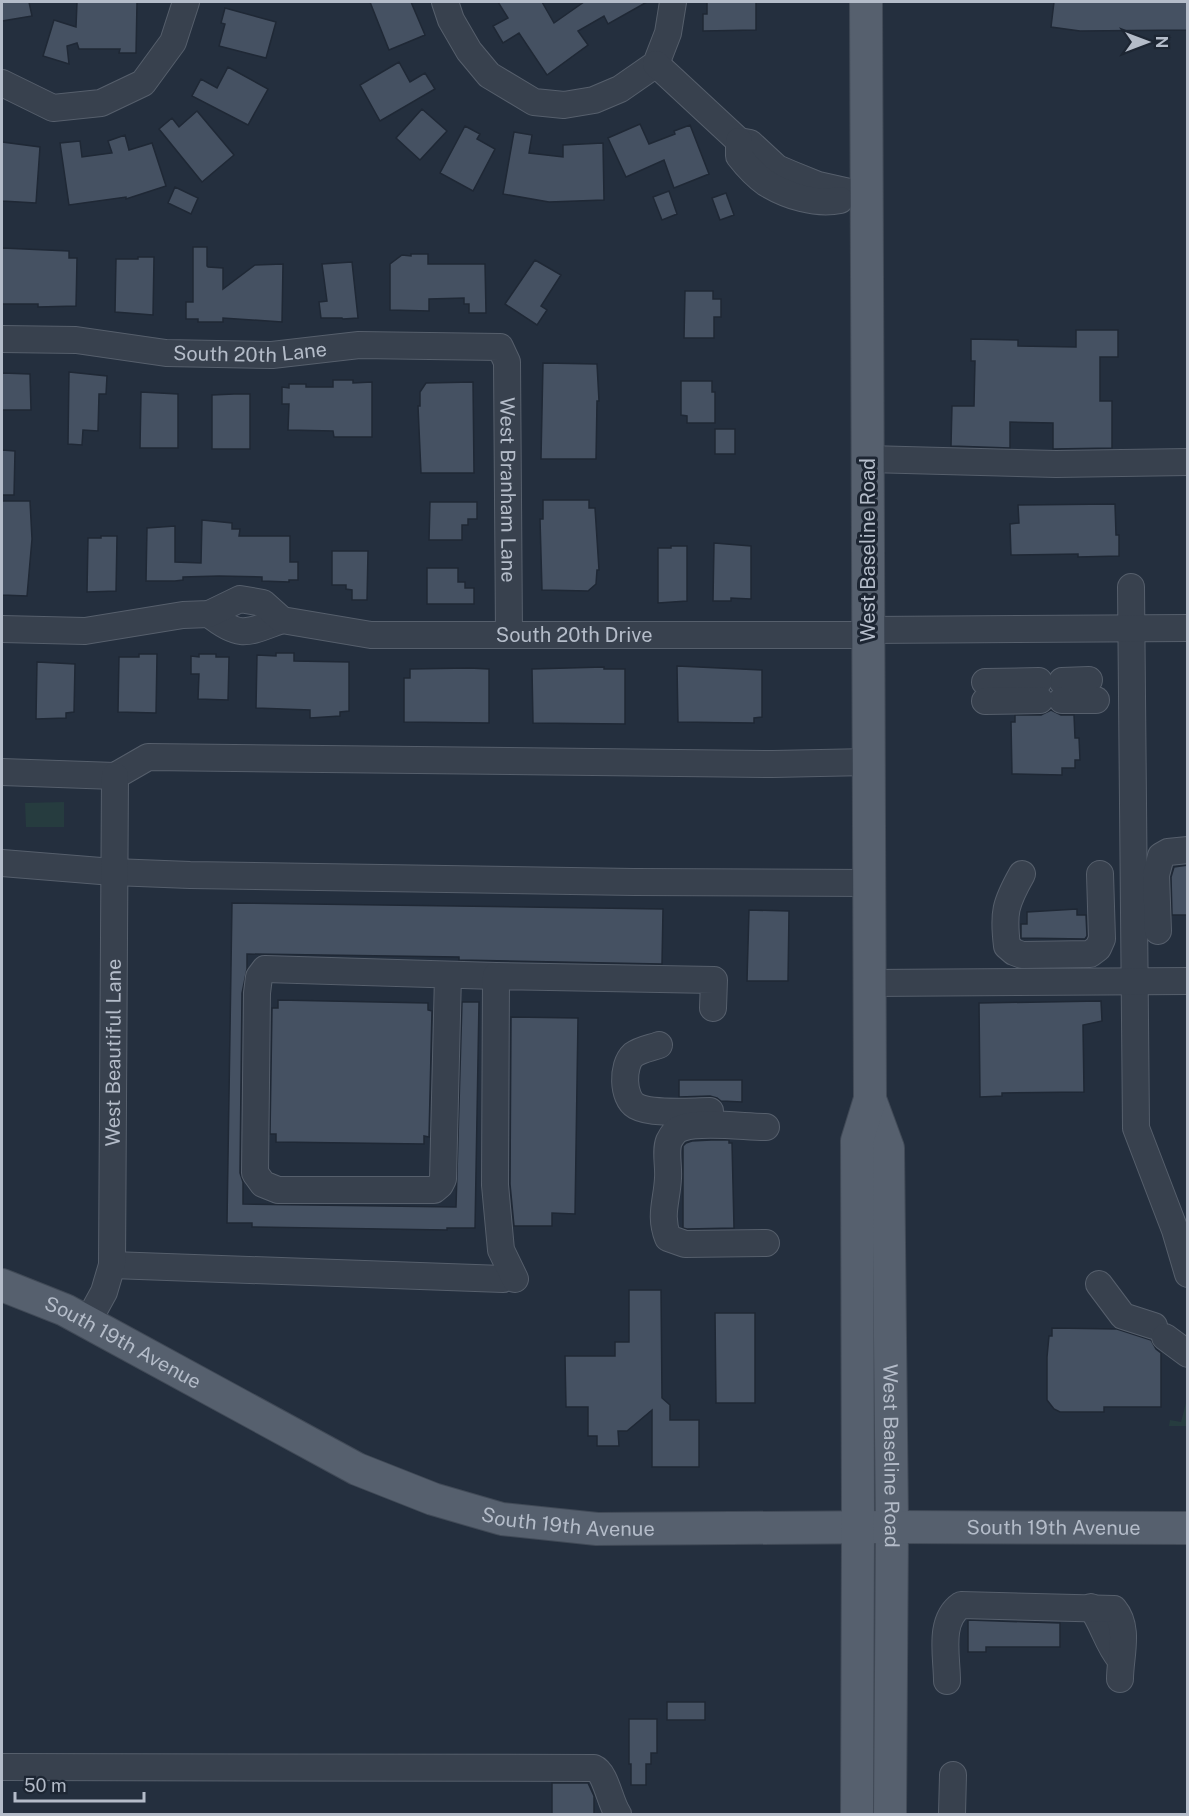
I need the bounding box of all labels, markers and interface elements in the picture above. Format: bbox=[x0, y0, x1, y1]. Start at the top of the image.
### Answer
north arrow bbox=[1117, 12, 1177, 72]
text: N bbox=[1152, 36, 1171, 48]
street label: South 20th Lane bbox=[173, 337, 328, 367]
street label: West Branham Lane bbox=[495, 397, 521, 583]
street label: West Baseline Road bbox=[856, 458, 880, 642]
street label: South 20th Drive bbox=[496, 623, 653, 647]
street label: West Beautiful Lane bbox=[101, 958, 126, 1147]
street label: South 19th Avenue bbox=[41, 1291, 205, 1394]
street label: West Baseline Road bbox=[878, 1364, 904, 1548]
street label: South 19th Avenue bbox=[479, 1502, 655, 1541]
street label: South 19th Avenue bbox=[967, 1515, 1141, 1540]
scale bar bbox=[15, 1765, 144, 1803]
text: 50 m bbox=[24, 1775, 67, 1796]

